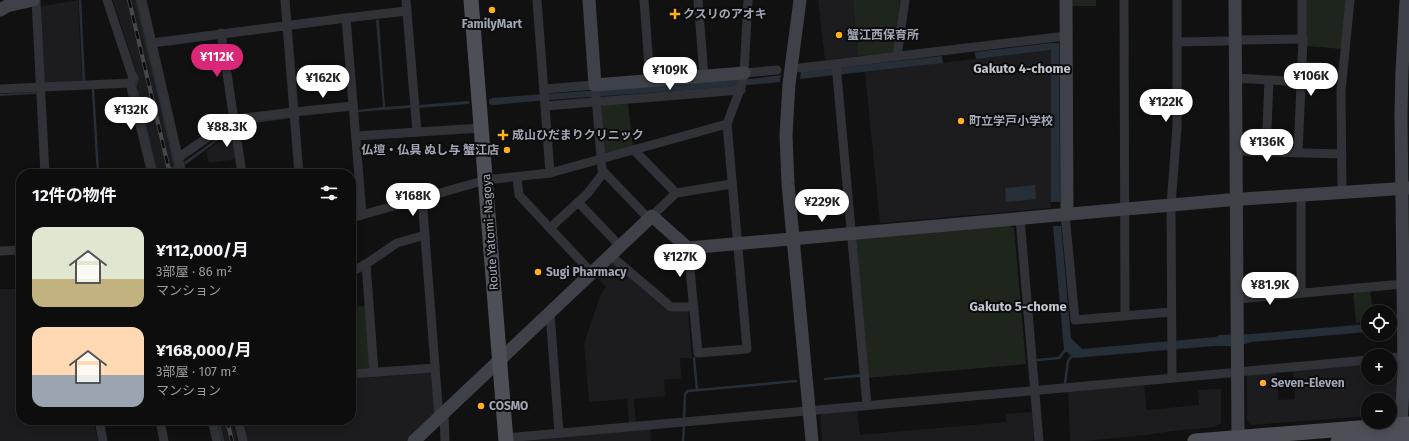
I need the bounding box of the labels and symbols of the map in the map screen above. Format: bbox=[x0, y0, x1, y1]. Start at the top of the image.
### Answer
marker: FamilyMart bbox=[487, 5, 497, 15]
place label: クスリのアオキ bbox=[683, 7, 767, 21]
marker: クスリのアオキ bbox=[670, 9, 680, 19]
place label: FamilyMart bbox=[462, 17, 523, 31]
place label: 蟹江西保育所 bbox=[847, 28, 919, 42]
marker: 蟹江西保育所 bbox=[834, 30, 844, 40]
pin: ¥112K bbox=[189, 44, 245, 78]
pin: ¥109K bbox=[642, 57, 698, 91]
district label: Gakuto 4-chome bbox=[973, 61, 1071, 76]
pin: ¥106K bbox=[1283, 63, 1339, 97]
pin: ¥162K bbox=[295, 65, 351, 99]
pin: ¥122K bbox=[1138, 89, 1194, 123]
pin: ¥132K bbox=[103, 97, 159, 131]
pin: ¥88.3K bbox=[194, 114, 260, 148]
place label: 町立学戸小学校 bbox=[969, 114, 1053, 128]
marker: 町立学戸小学校 bbox=[956, 116, 966, 126]
place label: 成山ひだまりクリニック bbox=[512, 128, 644, 142]
marker: 成山ひだまりクリニック bbox=[497, 129, 509, 141]
pin: ¥136K bbox=[1239, 129, 1295, 163]
place label: 仏壇・仏具 ぬし与 蟹江店 bbox=[361, 143, 499, 157]
marker: 仏壇・仏具 ぬし与 蟹江店 bbox=[502, 145, 512, 155]
street label: Route Yatomi-Nagoya bbox=[479, 173, 501, 291]
pin: ¥168K bbox=[385, 183, 441, 217]
pin: ¥229K bbox=[794, 189, 850, 223]
pin: ¥127K bbox=[652, 244, 708, 278]
place label: Sugi Pharmacy bbox=[546, 265, 627, 279]
marker: Sugi Pharmacy bbox=[533, 267, 543, 277]
pin: ¥81.9K bbox=[1237, 272, 1303, 306]
district label: Gakuto 5-chome bbox=[969, 299, 1067, 314]
place label: Seven-Eleven bbox=[1271, 376, 1345, 390]
marker: Seven-Eleven bbox=[1258, 378, 1268, 388]
place label: COSMO bbox=[489, 399, 528, 413]
marker: COSMO bbox=[476, 401, 486, 411]

